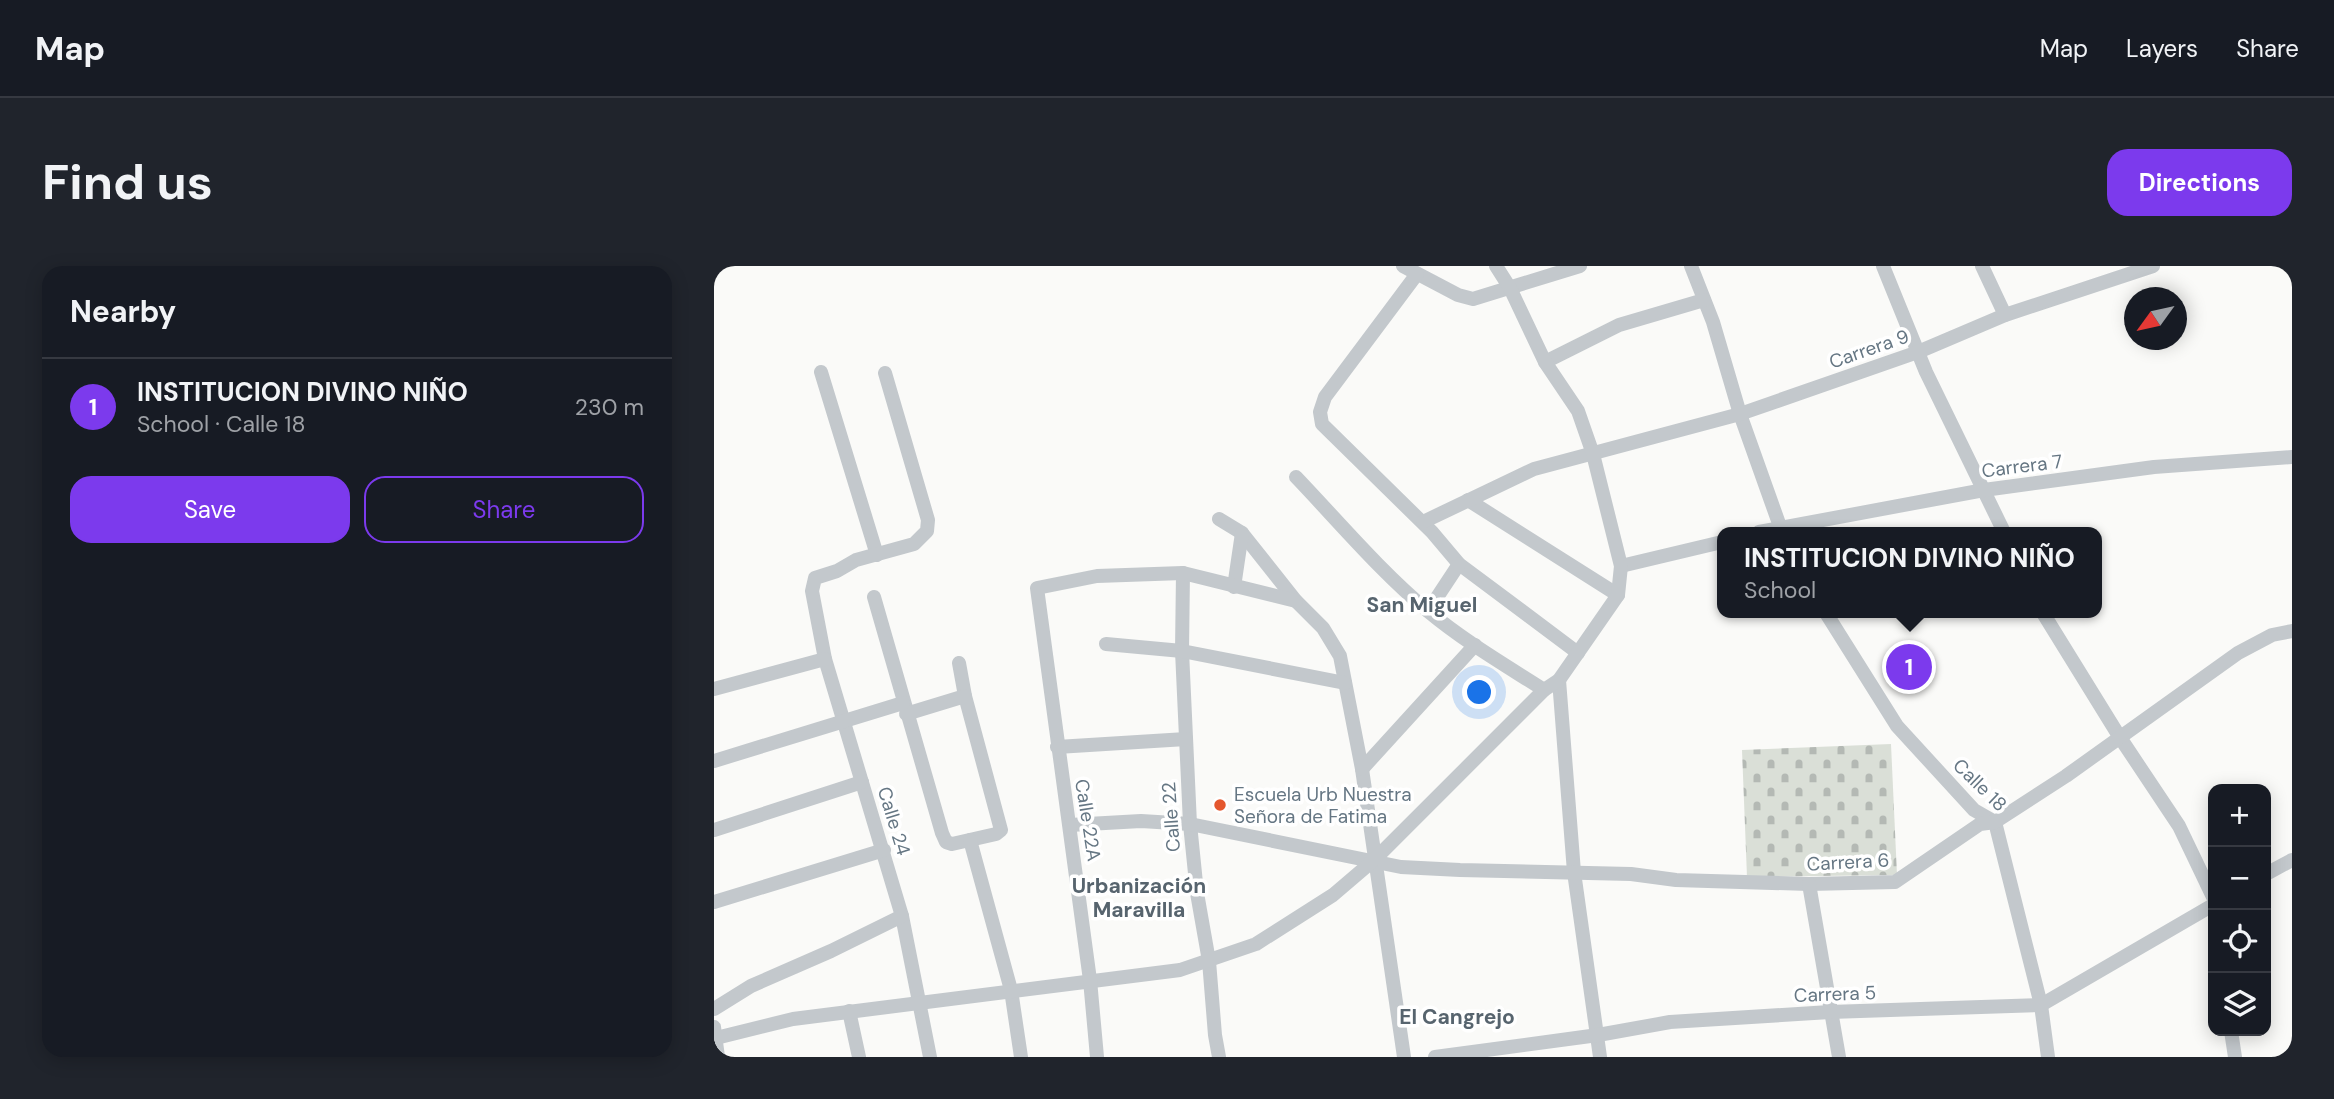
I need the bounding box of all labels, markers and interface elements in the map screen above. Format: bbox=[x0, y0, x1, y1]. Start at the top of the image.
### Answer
text: Map bbox=[35, 27, 105, 70]
text: Map bbox=[2040, 33, 2088, 64]
text: Layers bbox=[2126, 33, 2198, 64]
text: Share bbox=[2236, 33, 2299, 64]
button: Directions bbox=[2107, 149, 2292, 216]
text: Find us bbox=[42, 150, 213, 214]
north arrow bbox=[2124, 287, 2187, 350]
text: Nearby bbox=[70, 292, 176, 331]
street label: Carrera 9 bbox=[1826, 324, 1912, 374]
text: INSTITUCION DIVINO NIÑO bbox=[137, 375, 468, 409]
text: 1 bbox=[89, 392, 97, 422]
text: 230 m bbox=[575, 392, 644, 422]
text: School · Calle 18 bbox=[137, 409, 306, 439]
street label: Carrera 7 bbox=[1980, 449, 2064, 483]
button: Save bbox=[70, 476, 350, 543]
button: Share bbox=[364, 476, 644, 543]
popup bbox=[1717, 527, 2102, 618]
text: INSTITUCION DIVINO NIÑO bbox=[1744, 541, 2075, 575]
text: School bbox=[1744, 575, 1816, 605]
district label: San Miguel bbox=[1367, 591, 1477, 619]
pin: 1 bbox=[1886, 641, 1932, 693]
your location bbox=[1462, 675, 1496, 709]
street label: Calle 18 bbox=[1948, 753, 2012, 817]
street label: Calle 22A bbox=[1069, 777, 1107, 863]
street label: Calle 22 bbox=[1156, 781, 1186, 853]
place label: Escuela Urb Nuestra Señora de Fatima bbox=[1234, 782, 1412, 829]
street label: Calle 24 bbox=[872, 784, 916, 858]
map controls bbox=[2208, 784, 2271, 1036]
button: + bbox=[2208, 784, 2271, 847]
marker: Escuela Urb Nuestra Señora de Fatima bbox=[1212, 797, 1228, 813]
street label: Carrera 6 bbox=[1806, 847, 1890, 877]
button: − bbox=[2208, 847, 2271, 910]
district label: Urbanización Maravilla bbox=[1072, 872, 1206, 924]
button: locate bbox=[2208, 910, 2271, 973]
button: layers bbox=[2208, 973, 2271, 1036]
street label: Carrera 5 bbox=[1793, 980, 1877, 1008]
district label: El Cangrejo bbox=[1399, 1003, 1515, 1031]

